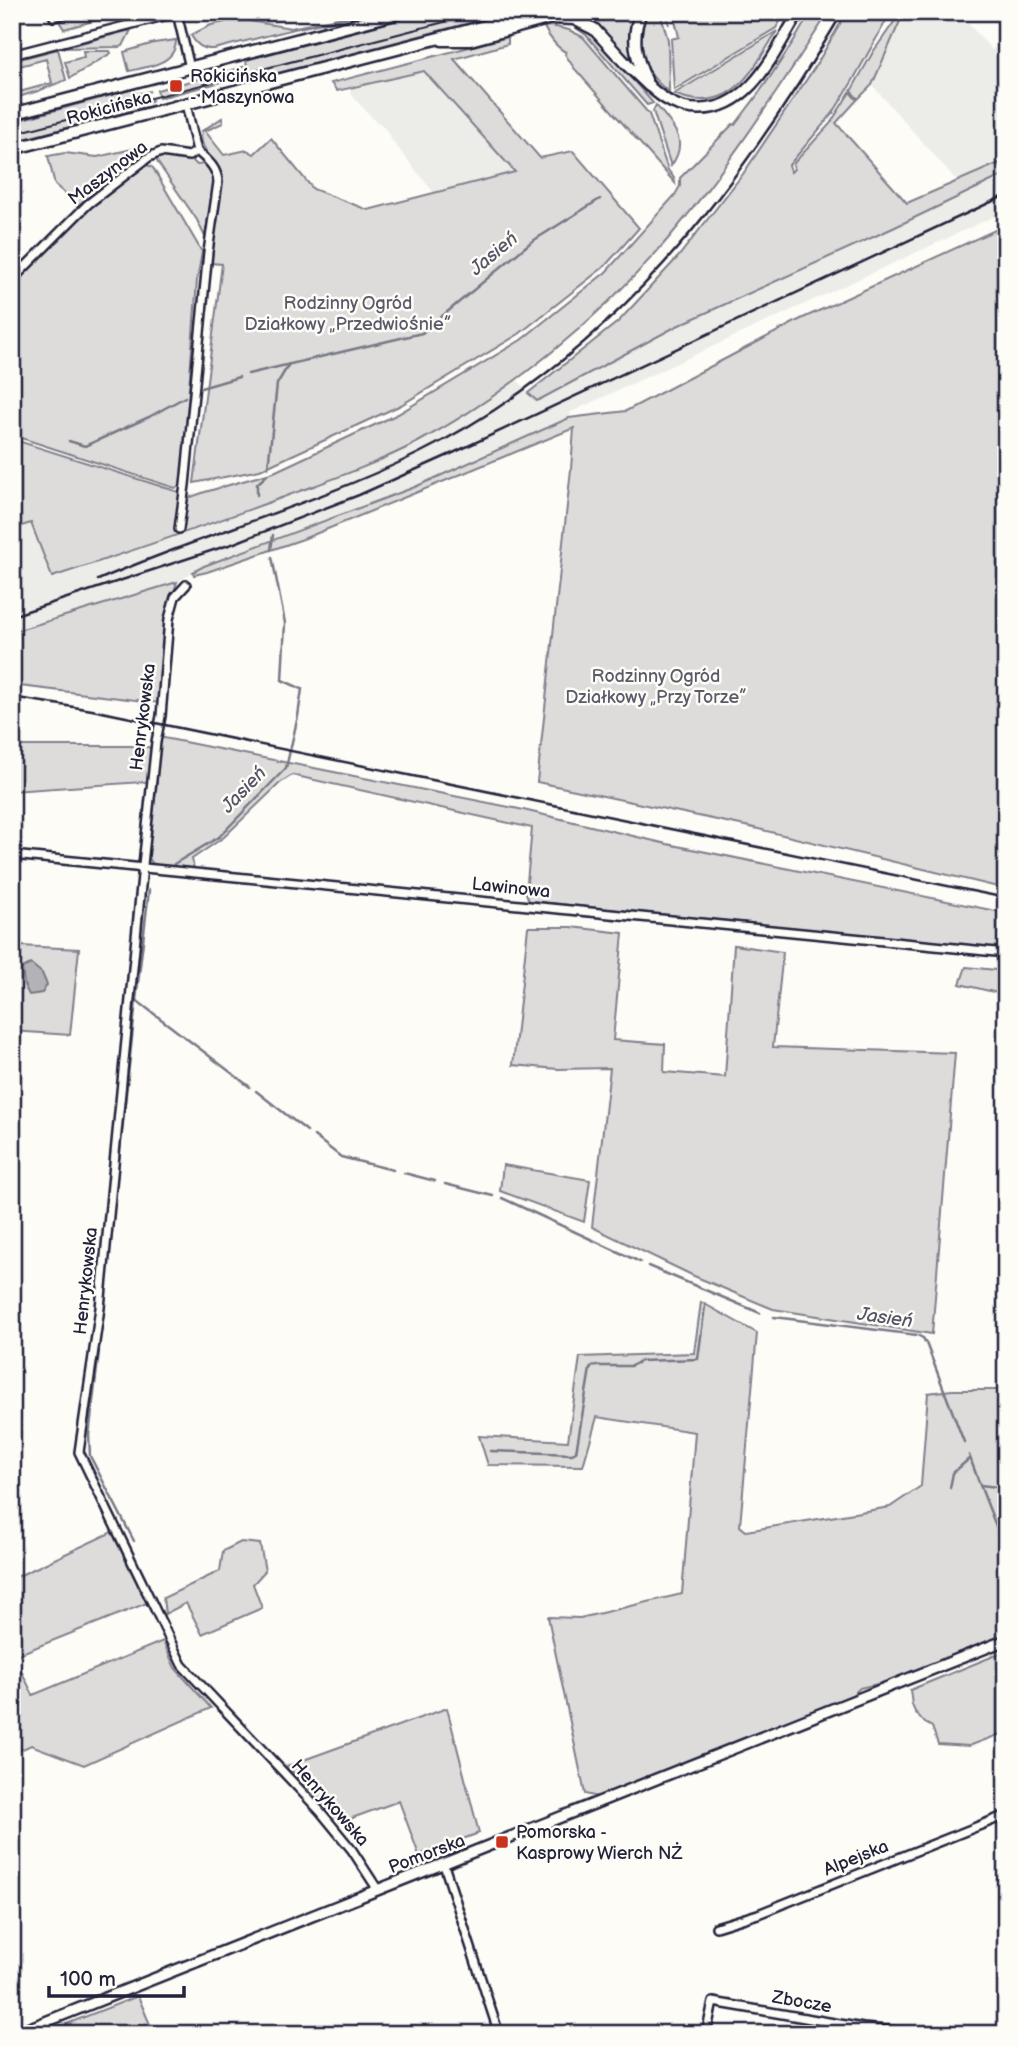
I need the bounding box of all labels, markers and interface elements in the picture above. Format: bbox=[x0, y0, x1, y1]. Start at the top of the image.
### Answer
place label: Rokicińska - Maszynowa bbox=[190, 66, 295, 108]
marker: Rokicińska - Maszynowa bbox=[168, 78, 184, 94]
street label: Rokicińska bbox=[64, 87, 154, 129]
street label: Maszynowa bbox=[64, 136, 152, 210]
water label: Jasień bbox=[465, 227, 523, 281]
park label: Rodzinny Ogród Działkowy „Przedwiośnie” bbox=[245, 293, 451, 335]
street label: Henrykowska bbox=[126, 662, 160, 772]
park label: Rodzinny Ogród Działkowy „Przy Torze” bbox=[565, 666, 747, 708]
water label: Jasień bbox=[216, 762, 272, 819]
street label: Lawinowa bbox=[471, 873, 551, 903]
street label: Henrykowska bbox=[70, 1226, 102, 1336]
water label: Jasień bbox=[855, 1303, 914, 1333]
street label: Henrykowska bbox=[287, 1755, 373, 1851]
place label: Pomorska - Kasprowy Wierch NŻ bbox=[516, 1822, 682, 1864]
street label: Pomorska bbox=[386, 1830, 468, 1878]
marker: Pomorska - Kasprowy Wierch NŻ bbox=[494, 1834, 510, 1850]
street label: Alpejska bbox=[821, 1836, 891, 1880]
scale bar bbox=[49, 1955, 184, 1999]
text: 100 m bbox=[60, 1967, 116, 1992]
street label: Zbocze bbox=[770, 1986, 834, 2018]

